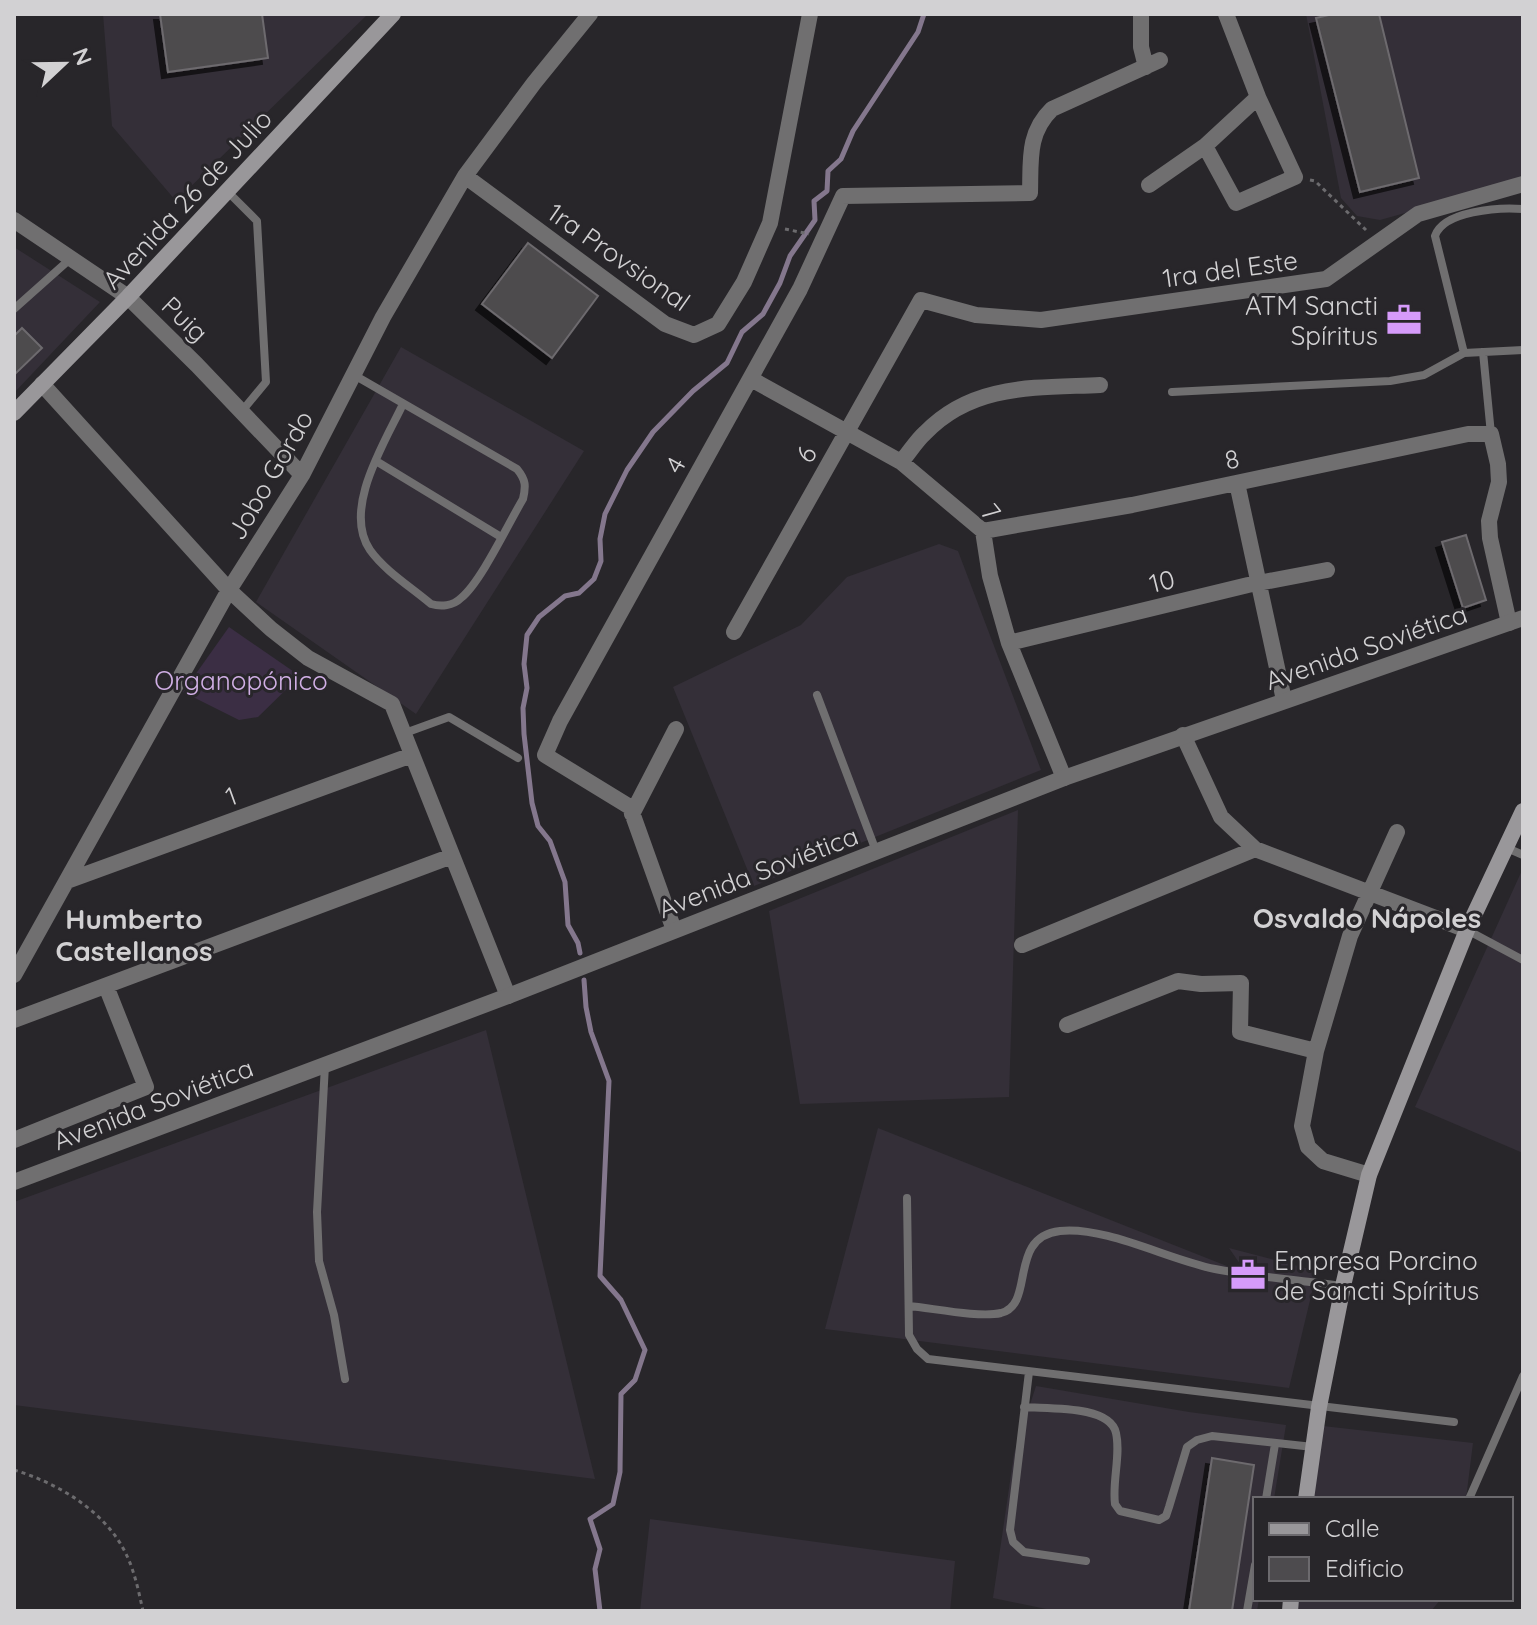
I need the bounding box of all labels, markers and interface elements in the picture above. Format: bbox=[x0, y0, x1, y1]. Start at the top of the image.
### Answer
north arrow bbox=[24, 24, 104, 104]
text: N bbox=[67, 44, 99, 69]
street label: Avenida 26 de Julio bbox=[95, 102, 279, 296]
street label: 1ra Provsional bbox=[541, 196, 697, 318]
street label: 1ra del Este bbox=[1160, 243, 1300, 295]
street label: Puig bbox=[155, 289, 215, 349]
place label: ATM Sancti Spíritus bbox=[1245, 289, 1378, 352]
office icon: ATM Sancti Spíritus bbox=[1385, 301, 1423, 339]
street label: Jobo Gordo bbox=[220, 404, 320, 546]
street label: 6 bbox=[788, 440, 824, 468]
street label: 8 bbox=[1222, 441, 1242, 477]
street label: 4 bbox=[657, 451, 693, 479]
street label: 7 bbox=[974, 496, 1008, 528]
street label: 10 bbox=[1146, 562, 1178, 600]
street label: Avenida Soviética bbox=[1261, 597, 1471, 697]
park label: Organopónico bbox=[154, 664, 328, 697]
street label: 1 bbox=[221, 779, 241, 813]
street label: Avenida Soviética bbox=[653, 819, 863, 925]
district label: Osvaldo Nápoles bbox=[1253, 900, 1481, 935]
district label: Humberto Castellanos bbox=[56, 901, 212, 968]
street label: Avenida Soviética bbox=[48, 1051, 258, 1157]
place label: Empresa Porcino de Sancti Spíritus bbox=[1274, 1244, 1479, 1307]
office icon: Empresa Porcino de Sancti Spíritus bbox=[1229, 1256, 1267, 1294]
legend bbox=[1253, 1497, 1513, 1601]
text: Calle bbox=[1325, 1513, 1380, 1543]
text: Edificio bbox=[1325, 1553, 1404, 1583]

